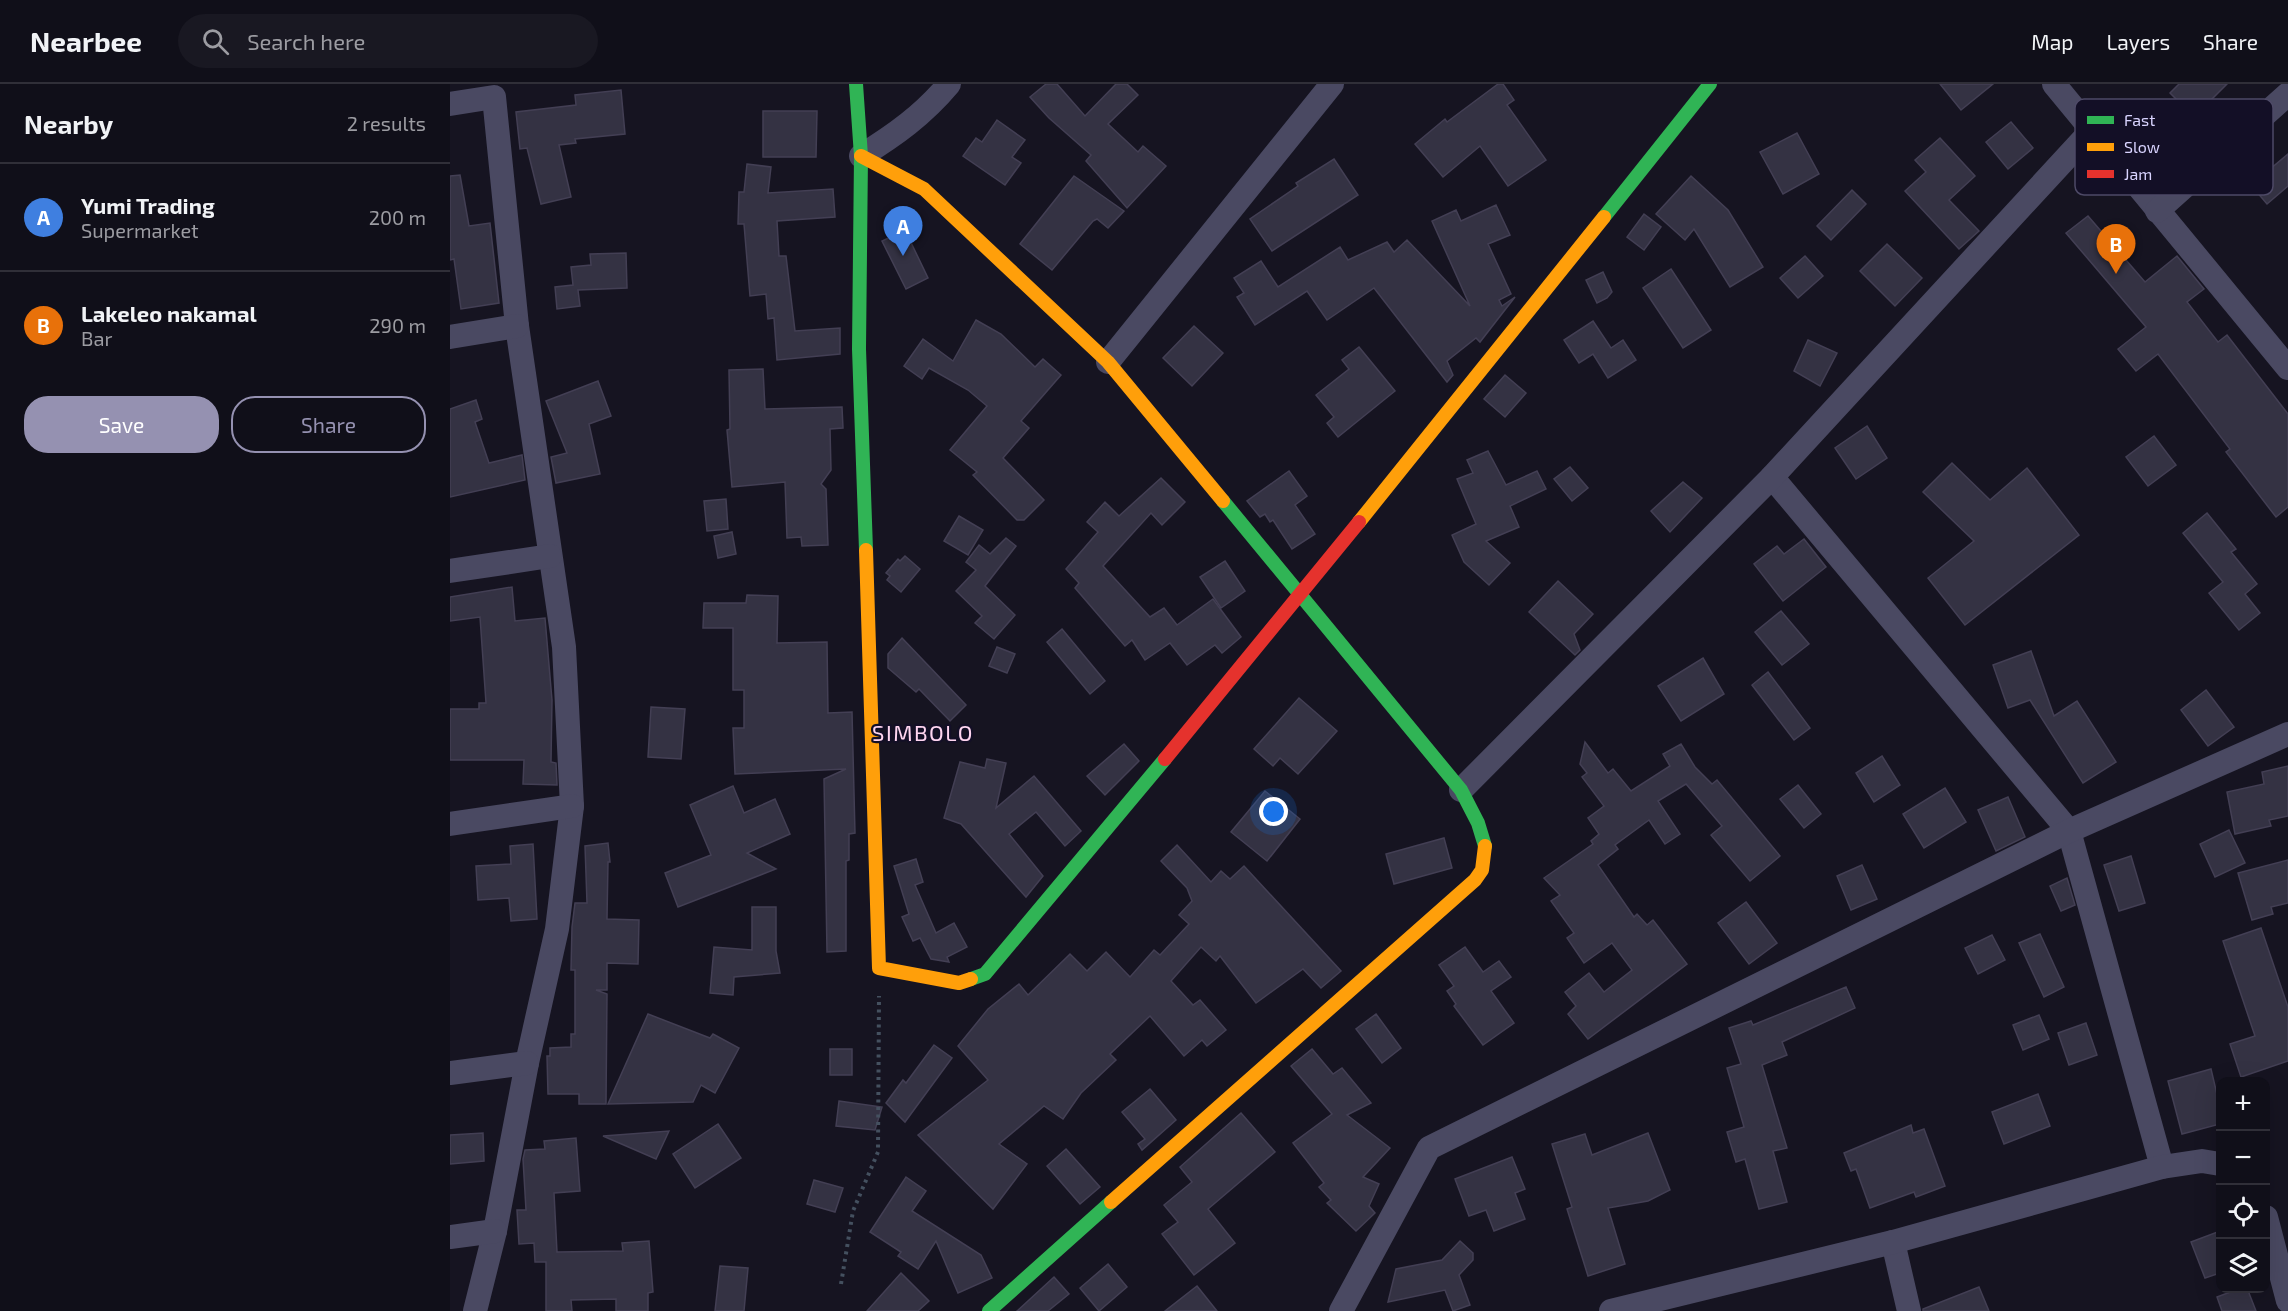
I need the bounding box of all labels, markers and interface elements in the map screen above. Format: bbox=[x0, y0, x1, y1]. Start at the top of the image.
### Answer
search box bbox=[178, 14, 598, 68]
text: Nearbee bbox=[30, 24, 142, 58]
icon: search bbox=[199, 25, 232, 58]
text: Search here bbox=[247, 28, 365, 54]
text: Map bbox=[2031, 29, 2073, 54]
text: Layers bbox=[2106, 29, 2170, 54]
text: Share bbox=[2203, 29, 2258, 54]
legend bbox=[2075, 99, 2273, 195]
text: Nearby bbox=[24, 108, 113, 139]
text: Fast bbox=[2124, 110, 2155, 129]
text: 2 results bbox=[347, 111, 426, 135]
text: Slow bbox=[2124, 137, 2160, 156]
text: Jam bbox=[2124, 164, 2152, 183]
text: Yumi Trading bbox=[81, 192, 215, 218]
text: A bbox=[37, 205, 50, 229]
text: 200 m bbox=[369, 205, 426, 229]
pin: A bbox=[884, 206, 922, 256]
text: Supermarket bbox=[81, 218, 199, 242]
pin: B bbox=[2096, 224, 2136, 274]
text: Lakeleo nakamal bbox=[81, 300, 257, 326]
text: B bbox=[37, 313, 50, 337]
text: 290 m bbox=[369, 313, 426, 337]
text: Bar bbox=[81, 326, 112, 350]
button: Save bbox=[24, 396, 219, 453]
button: Share bbox=[231, 396, 426, 453]
district label: SIMBOLO bbox=[872, 719, 974, 745]
your location bbox=[1259, 797, 1288, 826]
map controls bbox=[2216, 1077, 2270, 1293]
button: + bbox=[2216, 1077, 2270, 1131]
button: − bbox=[2216, 1131, 2270, 1185]
button: locate bbox=[2216, 1185, 2270, 1239]
button: layers bbox=[2216, 1239, 2270, 1293]

